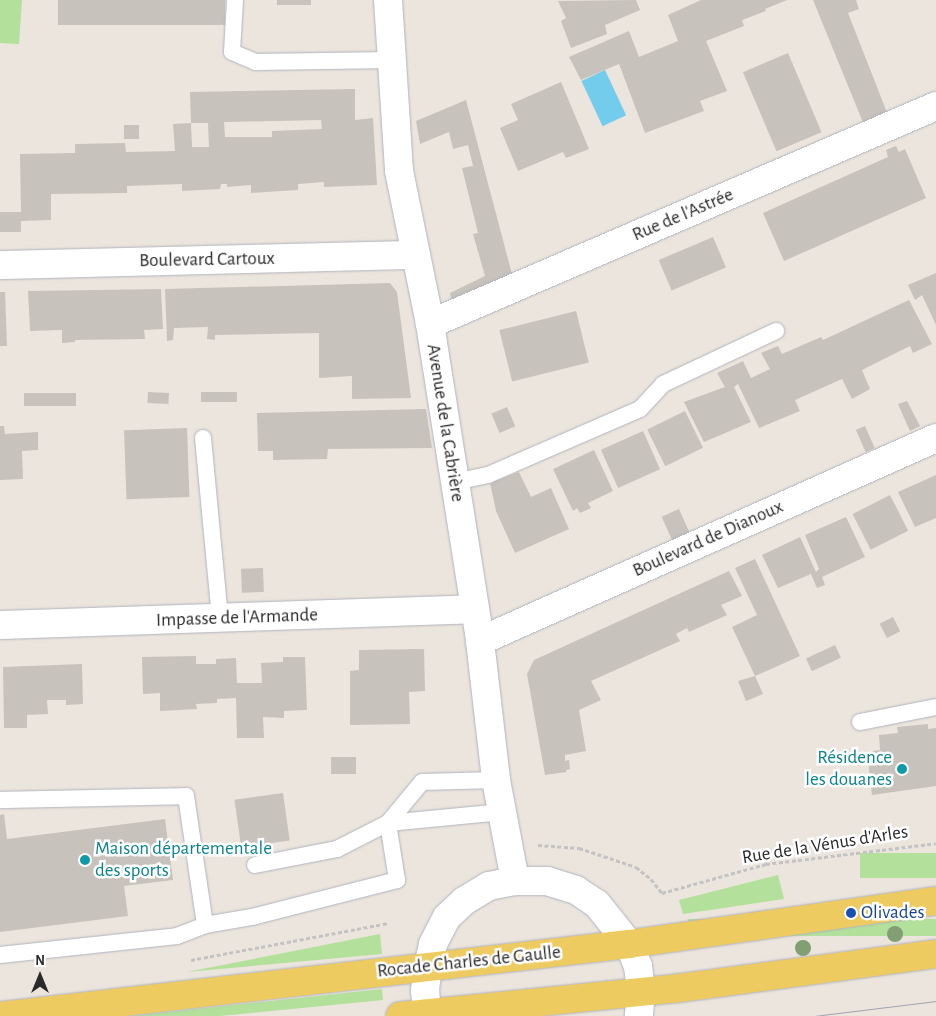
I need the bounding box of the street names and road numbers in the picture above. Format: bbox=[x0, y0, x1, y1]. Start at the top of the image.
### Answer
street label: Rue de l'Astrée bbox=[629, 183, 737, 247]
street label: Boulevard Cartoux bbox=[139, 247, 275, 273]
street label: Avenue de la Cabrière bbox=[421, 342, 469, 504]
street label: Boulevard de Dianoux bbox=[629, 496, 787, 582]
street label: Impasse de l'Armande bbox=[156, 604, 318, 632]
street label: Rue de la Vénus d'Arles bbox=[740, 821, 910, 869]
street label: Rocade Charles de Gaulle bbox=[376, 941, 562, 983]

